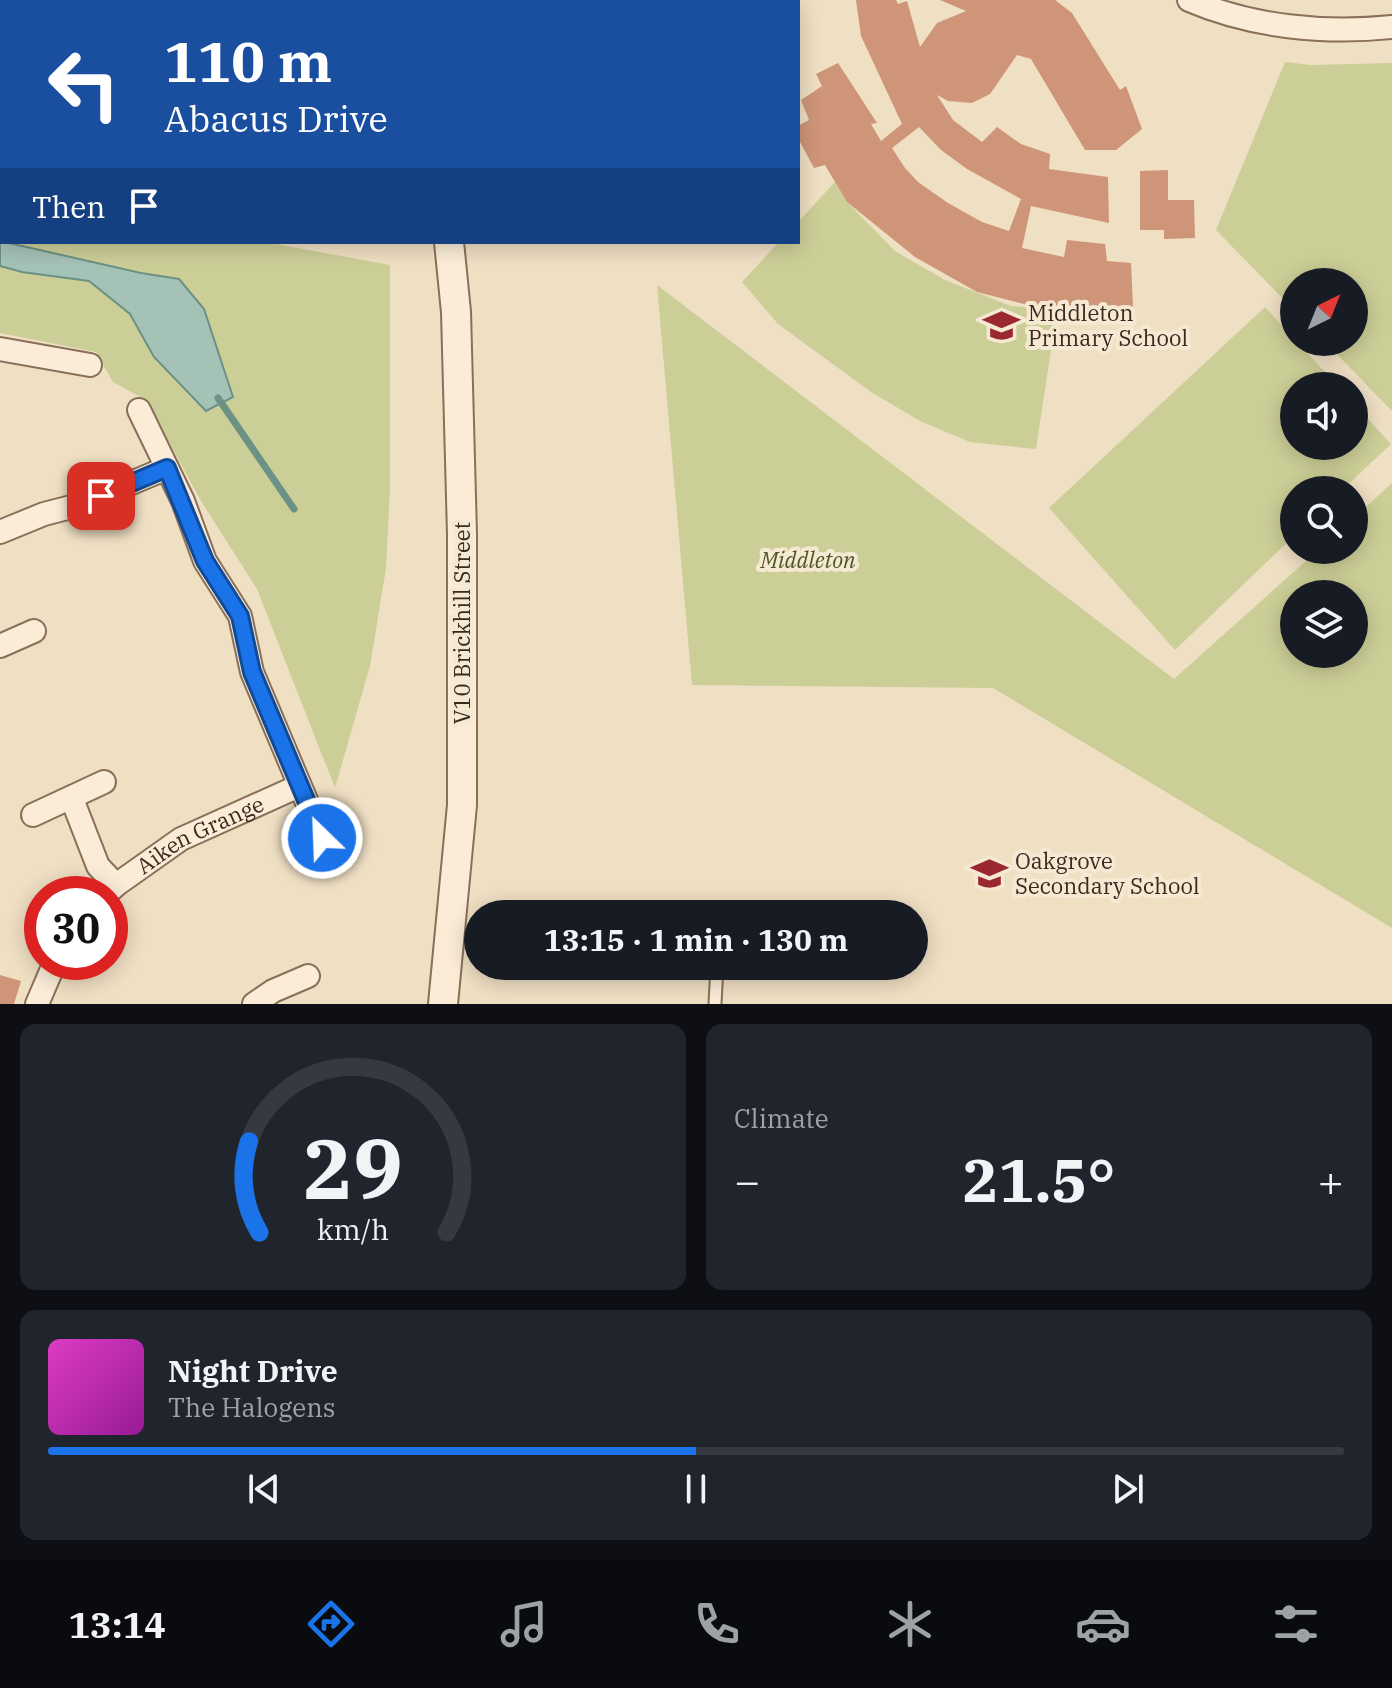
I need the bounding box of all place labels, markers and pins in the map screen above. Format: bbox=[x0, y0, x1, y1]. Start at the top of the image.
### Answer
place label: Middleton Primary School bbox=[1028, 298, 1188, 352]
school or university icon: Middleton Primary School bbox=[983, 307, 1021, 345]
pin bbox=[67, 462, 135, 530]
place label: Oakgrove Secondary School bbox=[1015, 846, 1200, 900]
school or university icon: Oakgrove Secondary School bbox=[970, 855, 1008, 893]

